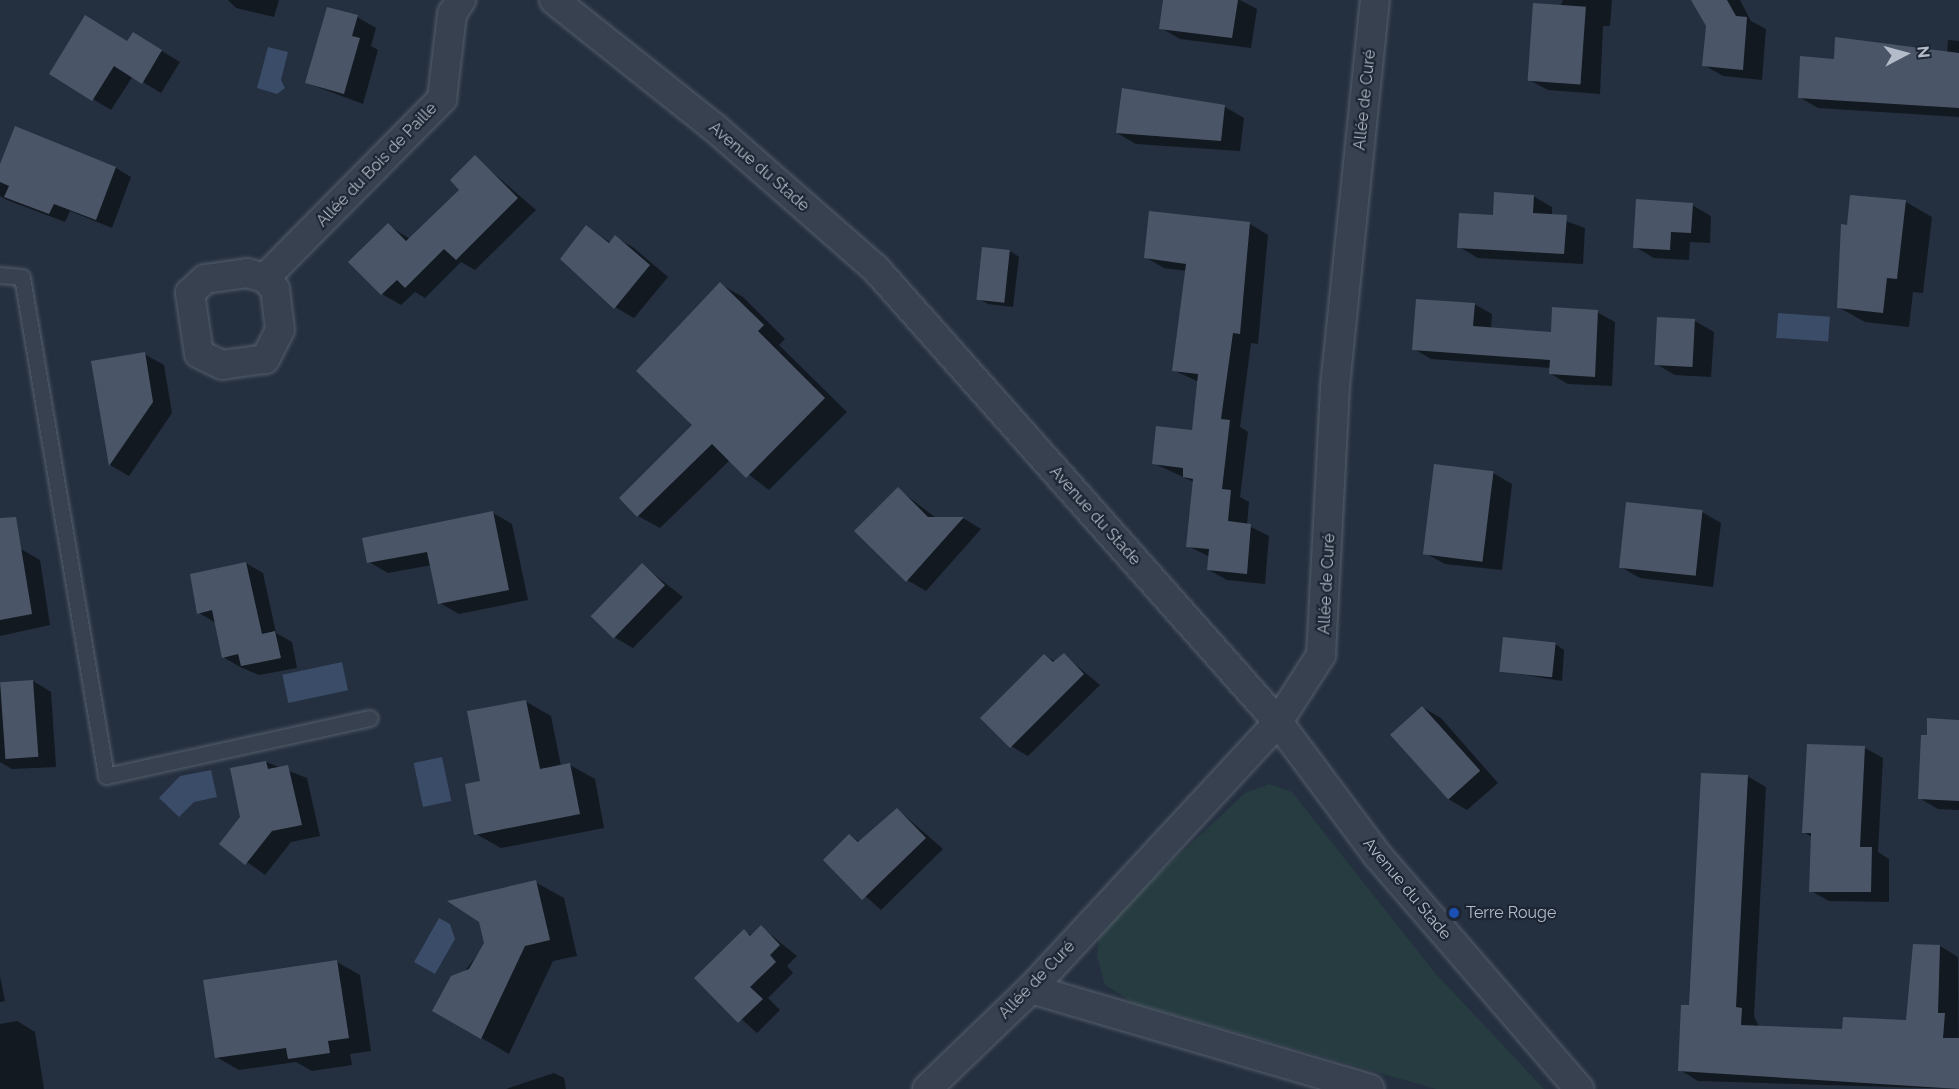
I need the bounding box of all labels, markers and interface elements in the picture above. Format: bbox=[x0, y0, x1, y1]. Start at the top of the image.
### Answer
north arrow bbox=[1875, 24, 1935, 84]
text: N bbox=[1913, 45, 1933, 59]
street label: Allée de Curé bbox=[1350, 49, 1380, 151]
street label: Allée du Bois de Paille bbox=[313, 99, 441, 231]
street label: Avenue du Stade bbox=[705, 118, 813, 216]
street label: Avenue du Stade bbox=[1045, 462, 1145, 570]
street label: Allée de Curé bbox=[1315, 533, 1339, 635]
street label: Avenue du Stade bbox=[1359, 834, 1455, 944]
place label: Terre Rouge bbox=[1466, 903, 1556, 923]
marker: Terre Rouge bbox=[1447, 906, 1461, 920]
street label: Allée de Curé bbox=[995, 937, 1079, 1023]

